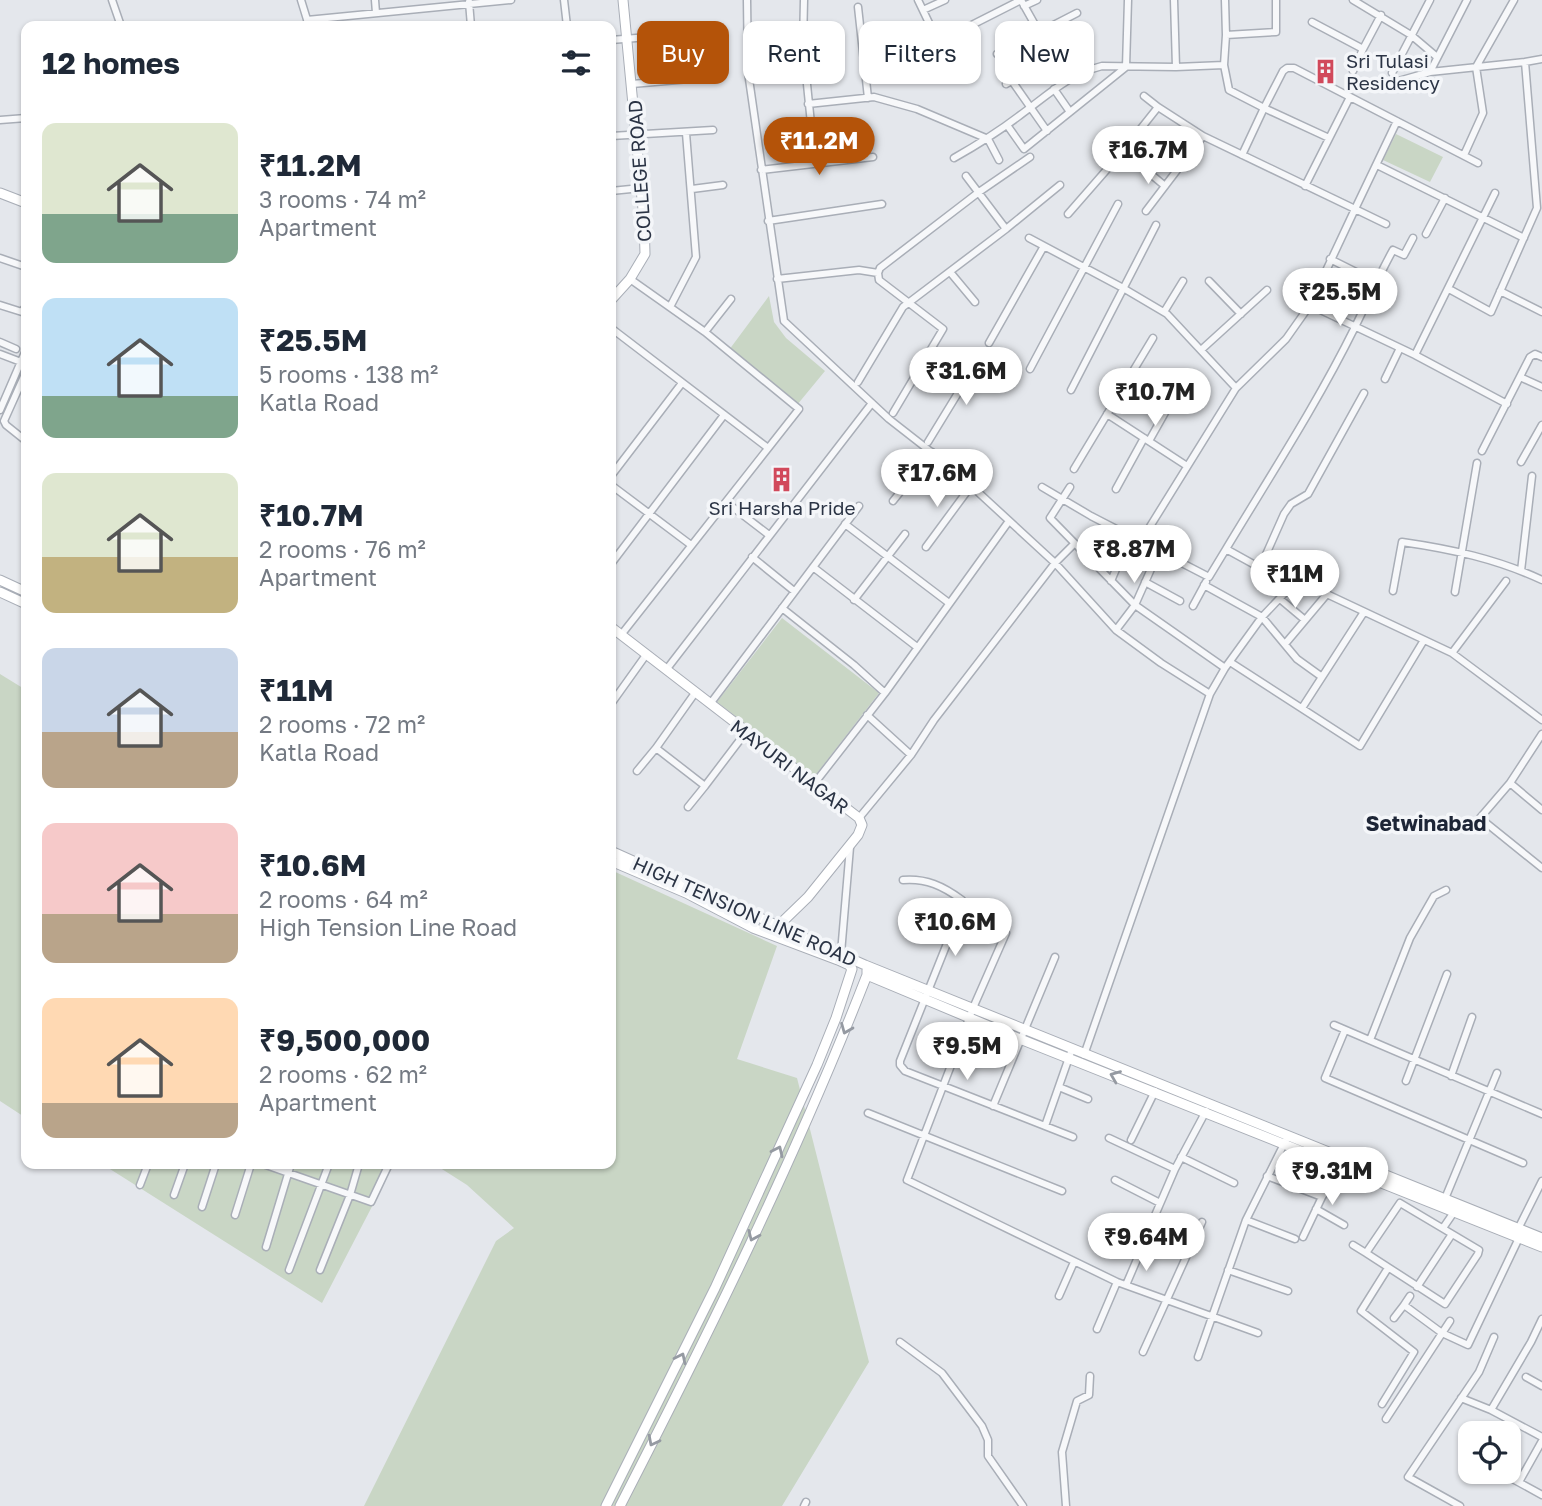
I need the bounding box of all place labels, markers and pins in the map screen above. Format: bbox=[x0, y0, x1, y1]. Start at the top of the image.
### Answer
place label: Sri Tulasi Residency bbox=[1346, 49, 1440, 94]
building icon: Sri Tulasi Residency bbox=[1312, 57, 1340, 85]
pin: ₹11.2M bbox=[762, 118, 876, 177]
pin: ₹16.7M bbox=[1091, 127, 1205, 186]
pin: ₹25.5M bbox=[1283, 268, 1397, 328]
pin: ₹31.6M bbox=[909, 348, 1023, 407]
pin: ₹10.7M bbox=[1098, 368, 1212, 428]
pin: ₹17.6M bbox=[880, 449, 994, 509]
building icon: Sri Harsha Pride bbox=[768, 465, 796, 493]
place label: Sri Harsha Pride bbox=[709, 496, 855, 519]
pin: ₹8.87M bbox=[1077, 526, 1191, 585]
pin: ₹11M bbox=[1254, 550, 1336, 610]
pin: ₹10.6M bbox=[898, 898, 1012, 958]
pin: ₹9.5M bbox=[918, 1023, 1016, 1082]
pin: ₹9.31M bbox=[1275, 1148, 1389, 1207]
pin: ₹9.64M bbox=[1089, 1214, 1203, 1273]

